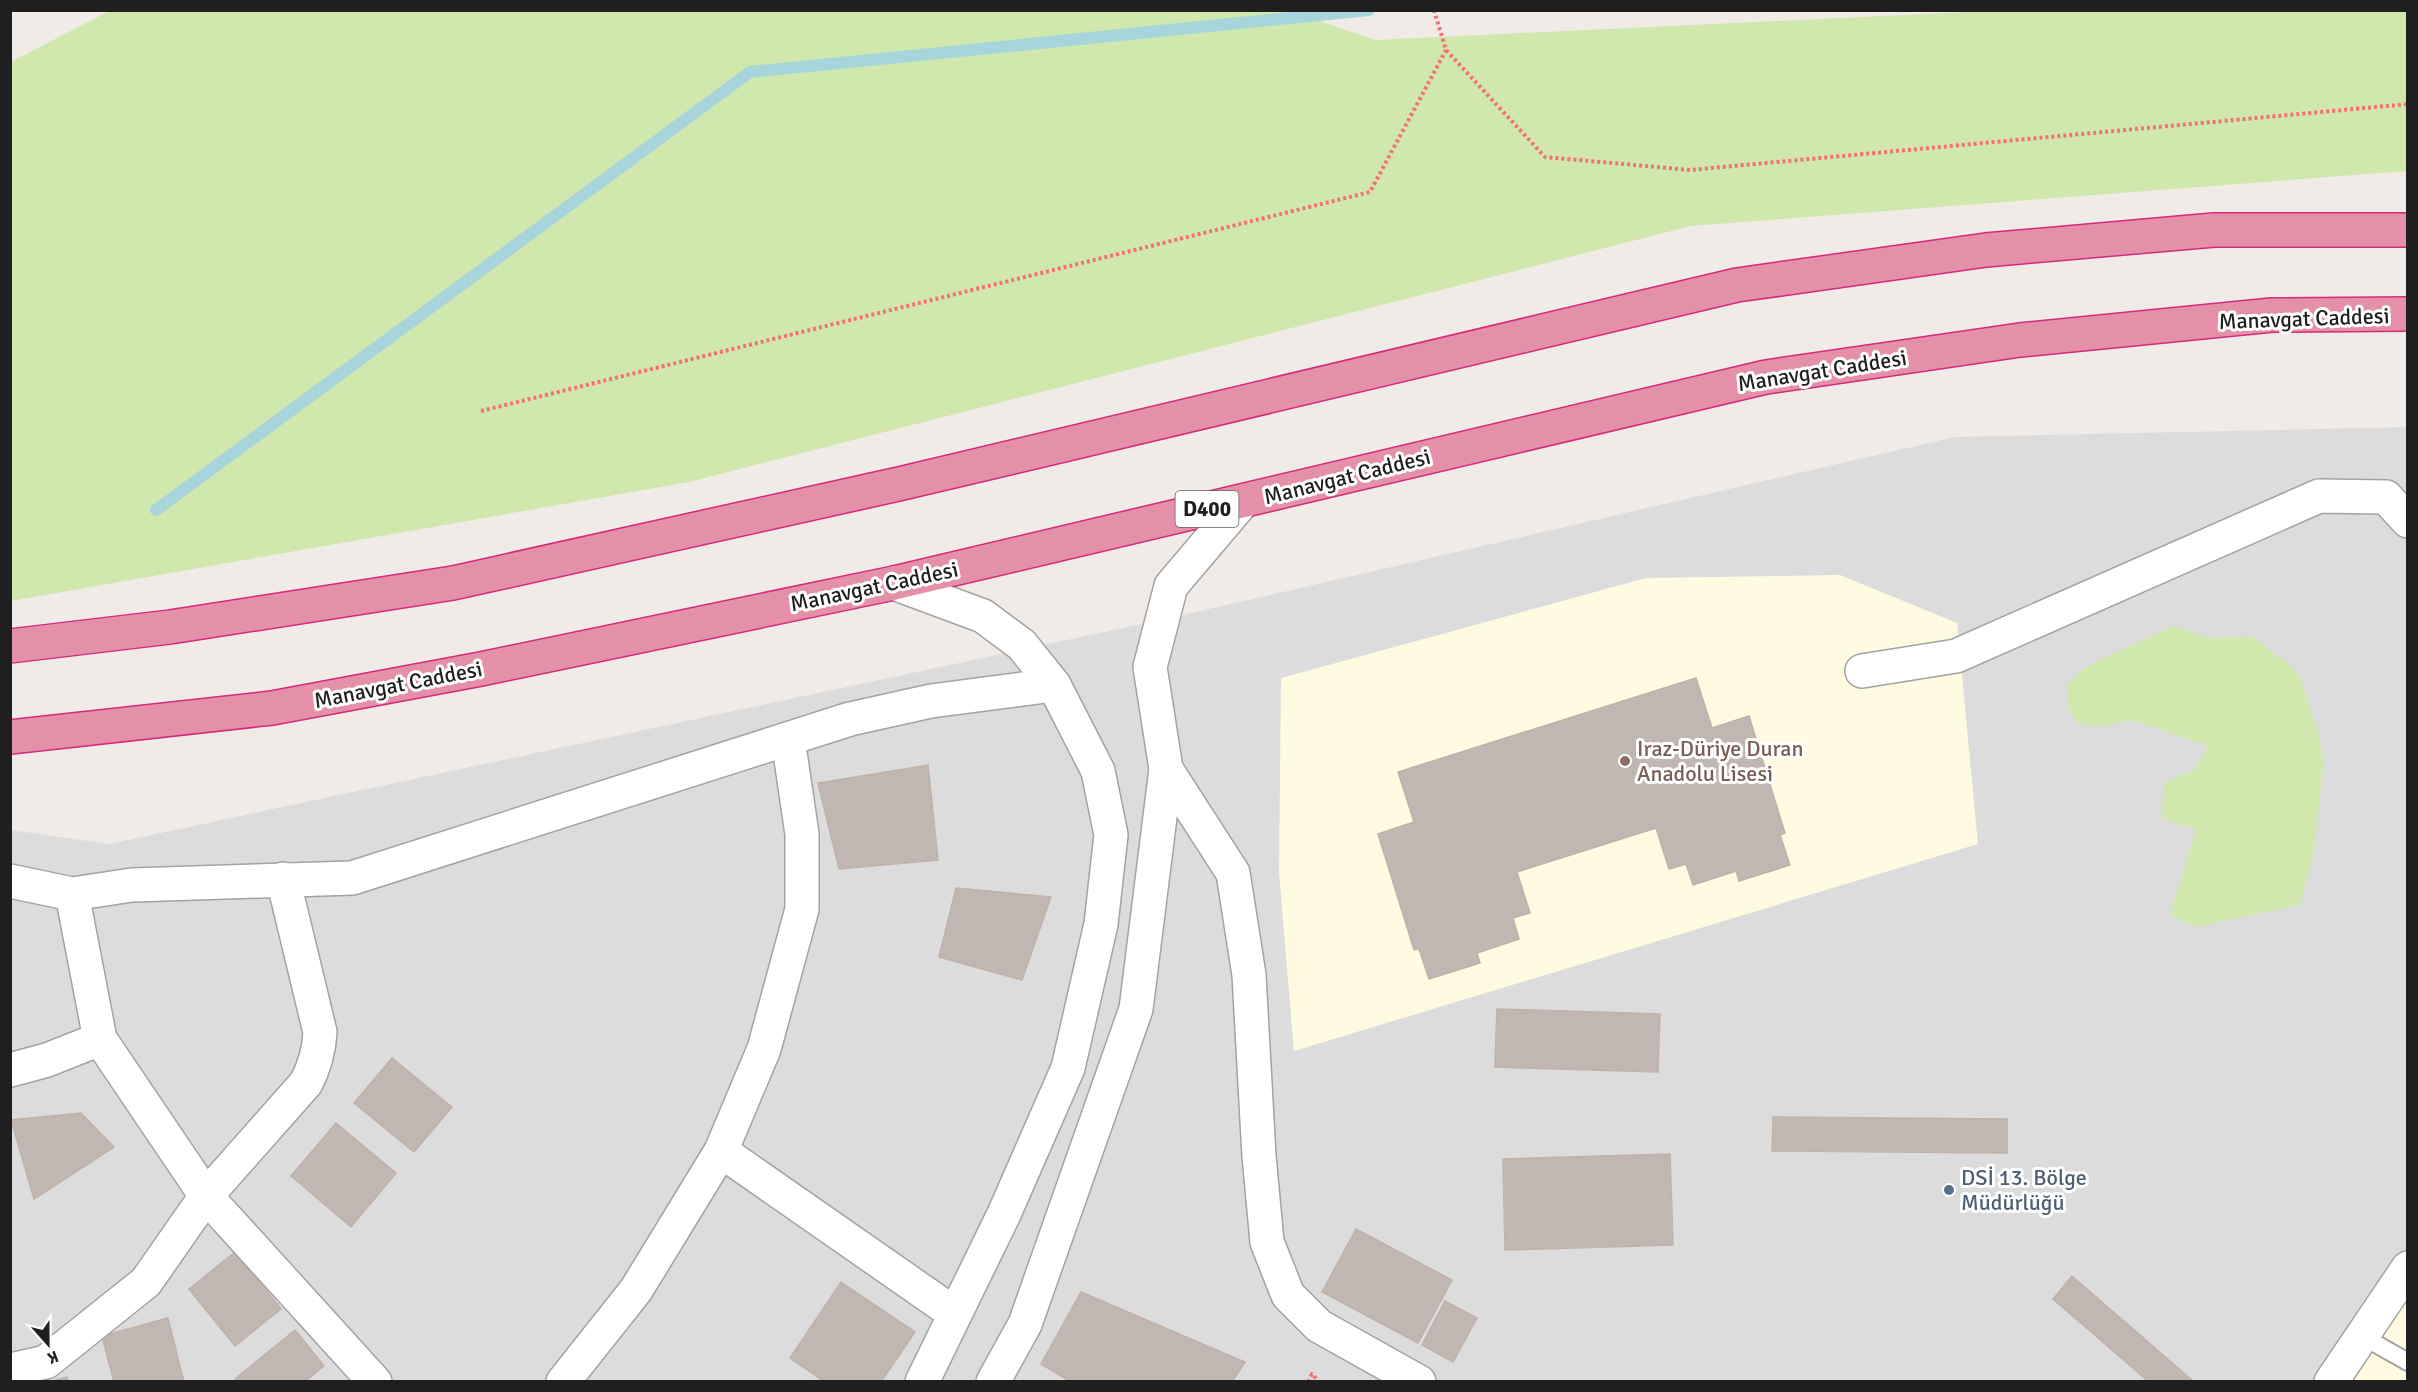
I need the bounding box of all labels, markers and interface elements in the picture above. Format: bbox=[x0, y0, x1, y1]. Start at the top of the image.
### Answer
street label: Manavgat Caddesi bbox=[2218, 302, 2390, 335]
street label: Manavgat Caddesi bbox=[1736, 344, 1909, 397]
street label: Manavgat Caddesi bbox=[1261, 443, 1433, 510]
road number: D400 bbox=[1176, 491, 1238, 527]
street label: Manavgat Caddesi bbox=[788, 556, 960, 617]
street label: Manavgat Caddesi bbox=[312, 655, 485, 714]
place label: Iraz-Düriye Duran Anadolu Lisesi bbox=[1637, 735, 1804, 787]
marker: Iraz-Düriye Duran Anadolu Lisesi bbox=[1618, 754, 1632, 768]
place label: DSİ 13. Bölge Müdürlüğü bbox=[1961, 1164, 2087, 1216]
marker: DSİ 13. Bölge Müdürlüğü bbox=[1942, 1183, 1956, 1197]
north arrow bbox=[18, 1314, 78, 1374]
text: K bbox=[45, 1346, 61, 1368]

